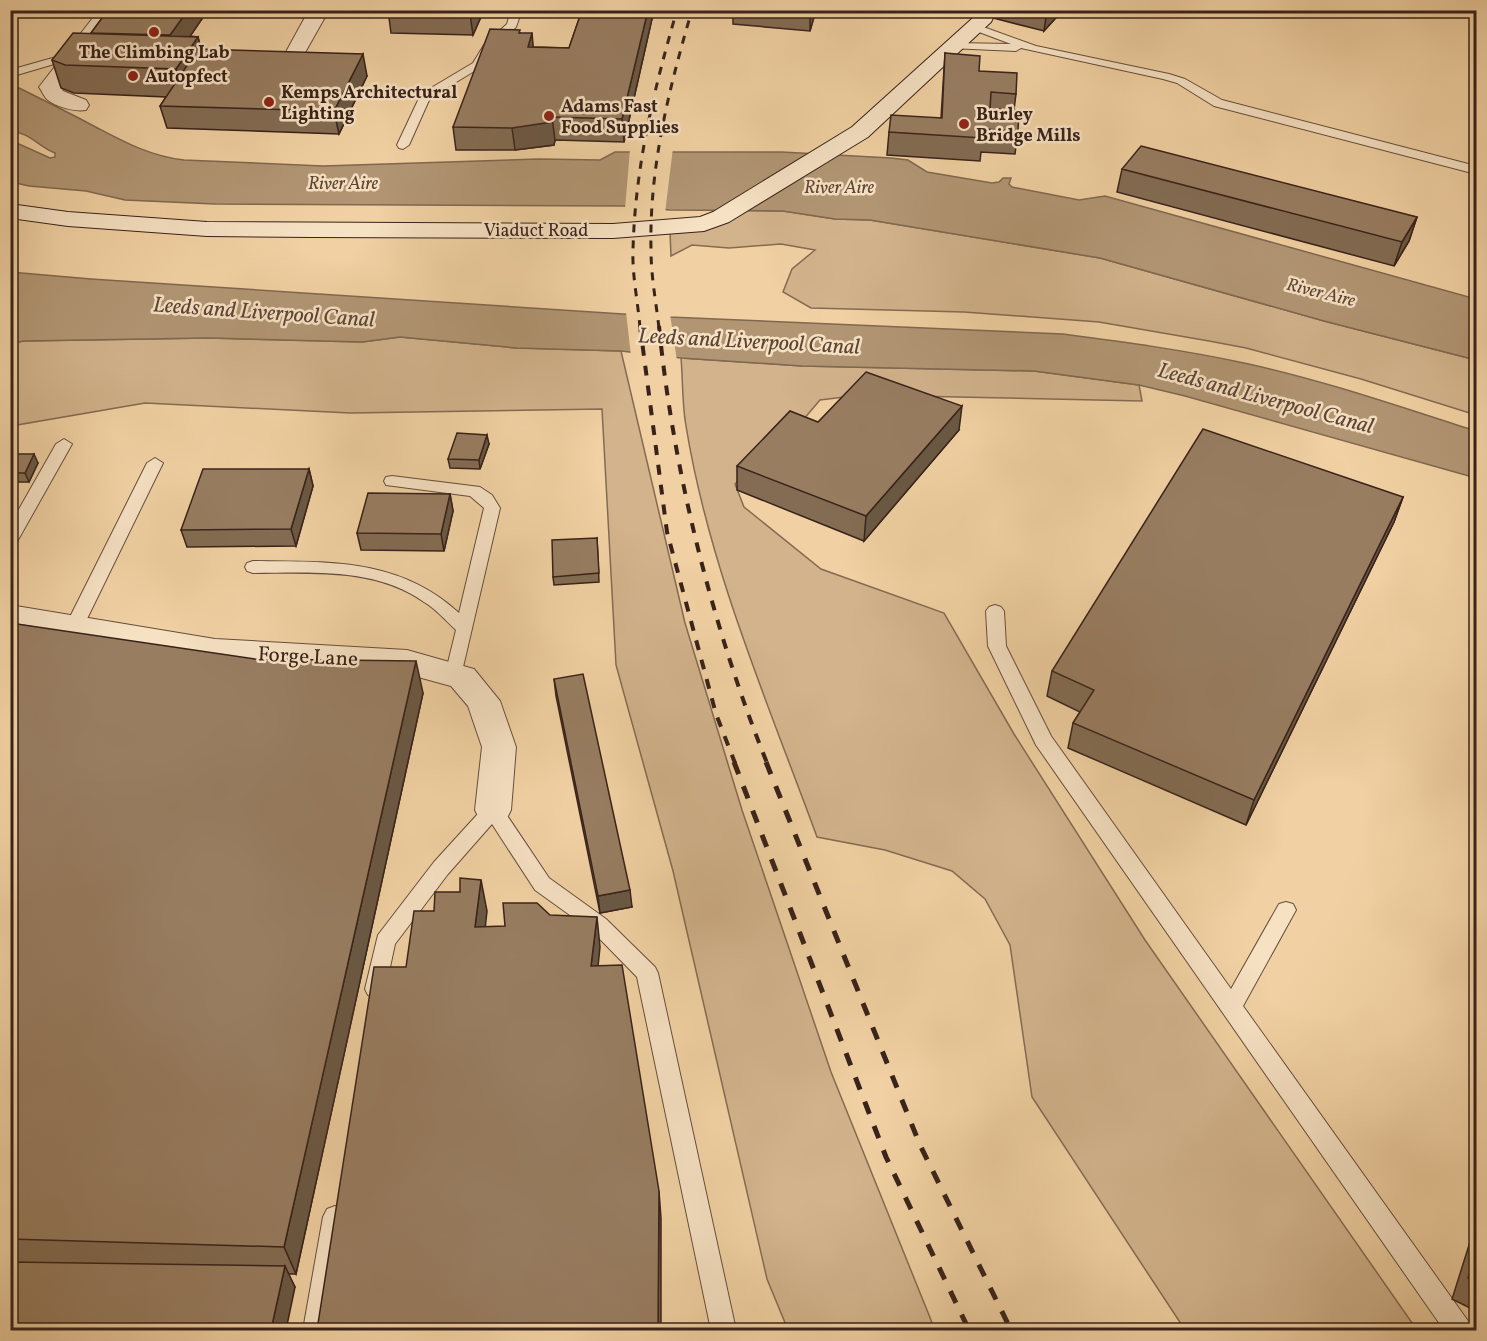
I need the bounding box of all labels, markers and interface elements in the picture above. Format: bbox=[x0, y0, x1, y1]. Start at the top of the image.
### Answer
marker: The Climbing Lab bbox=[147, 25, 161, 39]
place label: The Climbing Lab bbox=[78, 41, 230, 66]
place label: Autopfect bbox=[145, 65, 228, 90]
marker: Autopfect bbox=[126, 69, 140, 83]
place label: Kemps Architectural Lighting bbox=[281, 81, 457, 127]
marker: Kemps Architectural Lighting bbox=[262, 95, 276, 109]
place label: Adams Fast Food Supplies bbox=[561, 95, 679, 141]
place label: Burley Bridge Mills bbox=[976, 103, 1081, 149]
marker: Adams Fast Food Supplies bbox=[542, 109, 556, 123]
marker: Burley Bridge Mills bbox=[957, 117, 971, 131]
water label: River Aire bbox=[308, 172, 378, 197]
water label: River Aire bbox=[804, 176, 874, 201]
street label: Viaduct Road bbox=[484, 219, 588, 244]
water label: River Aire bbox=[1284, 273, 1358, 314]
water label: Leeds and Liverpool Canal bbox=[152, 290, 376, 337]
water label: Leeds and Liverpool Canal bbox=[637, 321, 861, 364]
water label: Leeds and Liverpool Canal bbox=[1154, 356, 1377, 443]
street label: Forge Lane bbox=[257, 640, 359, 675]

